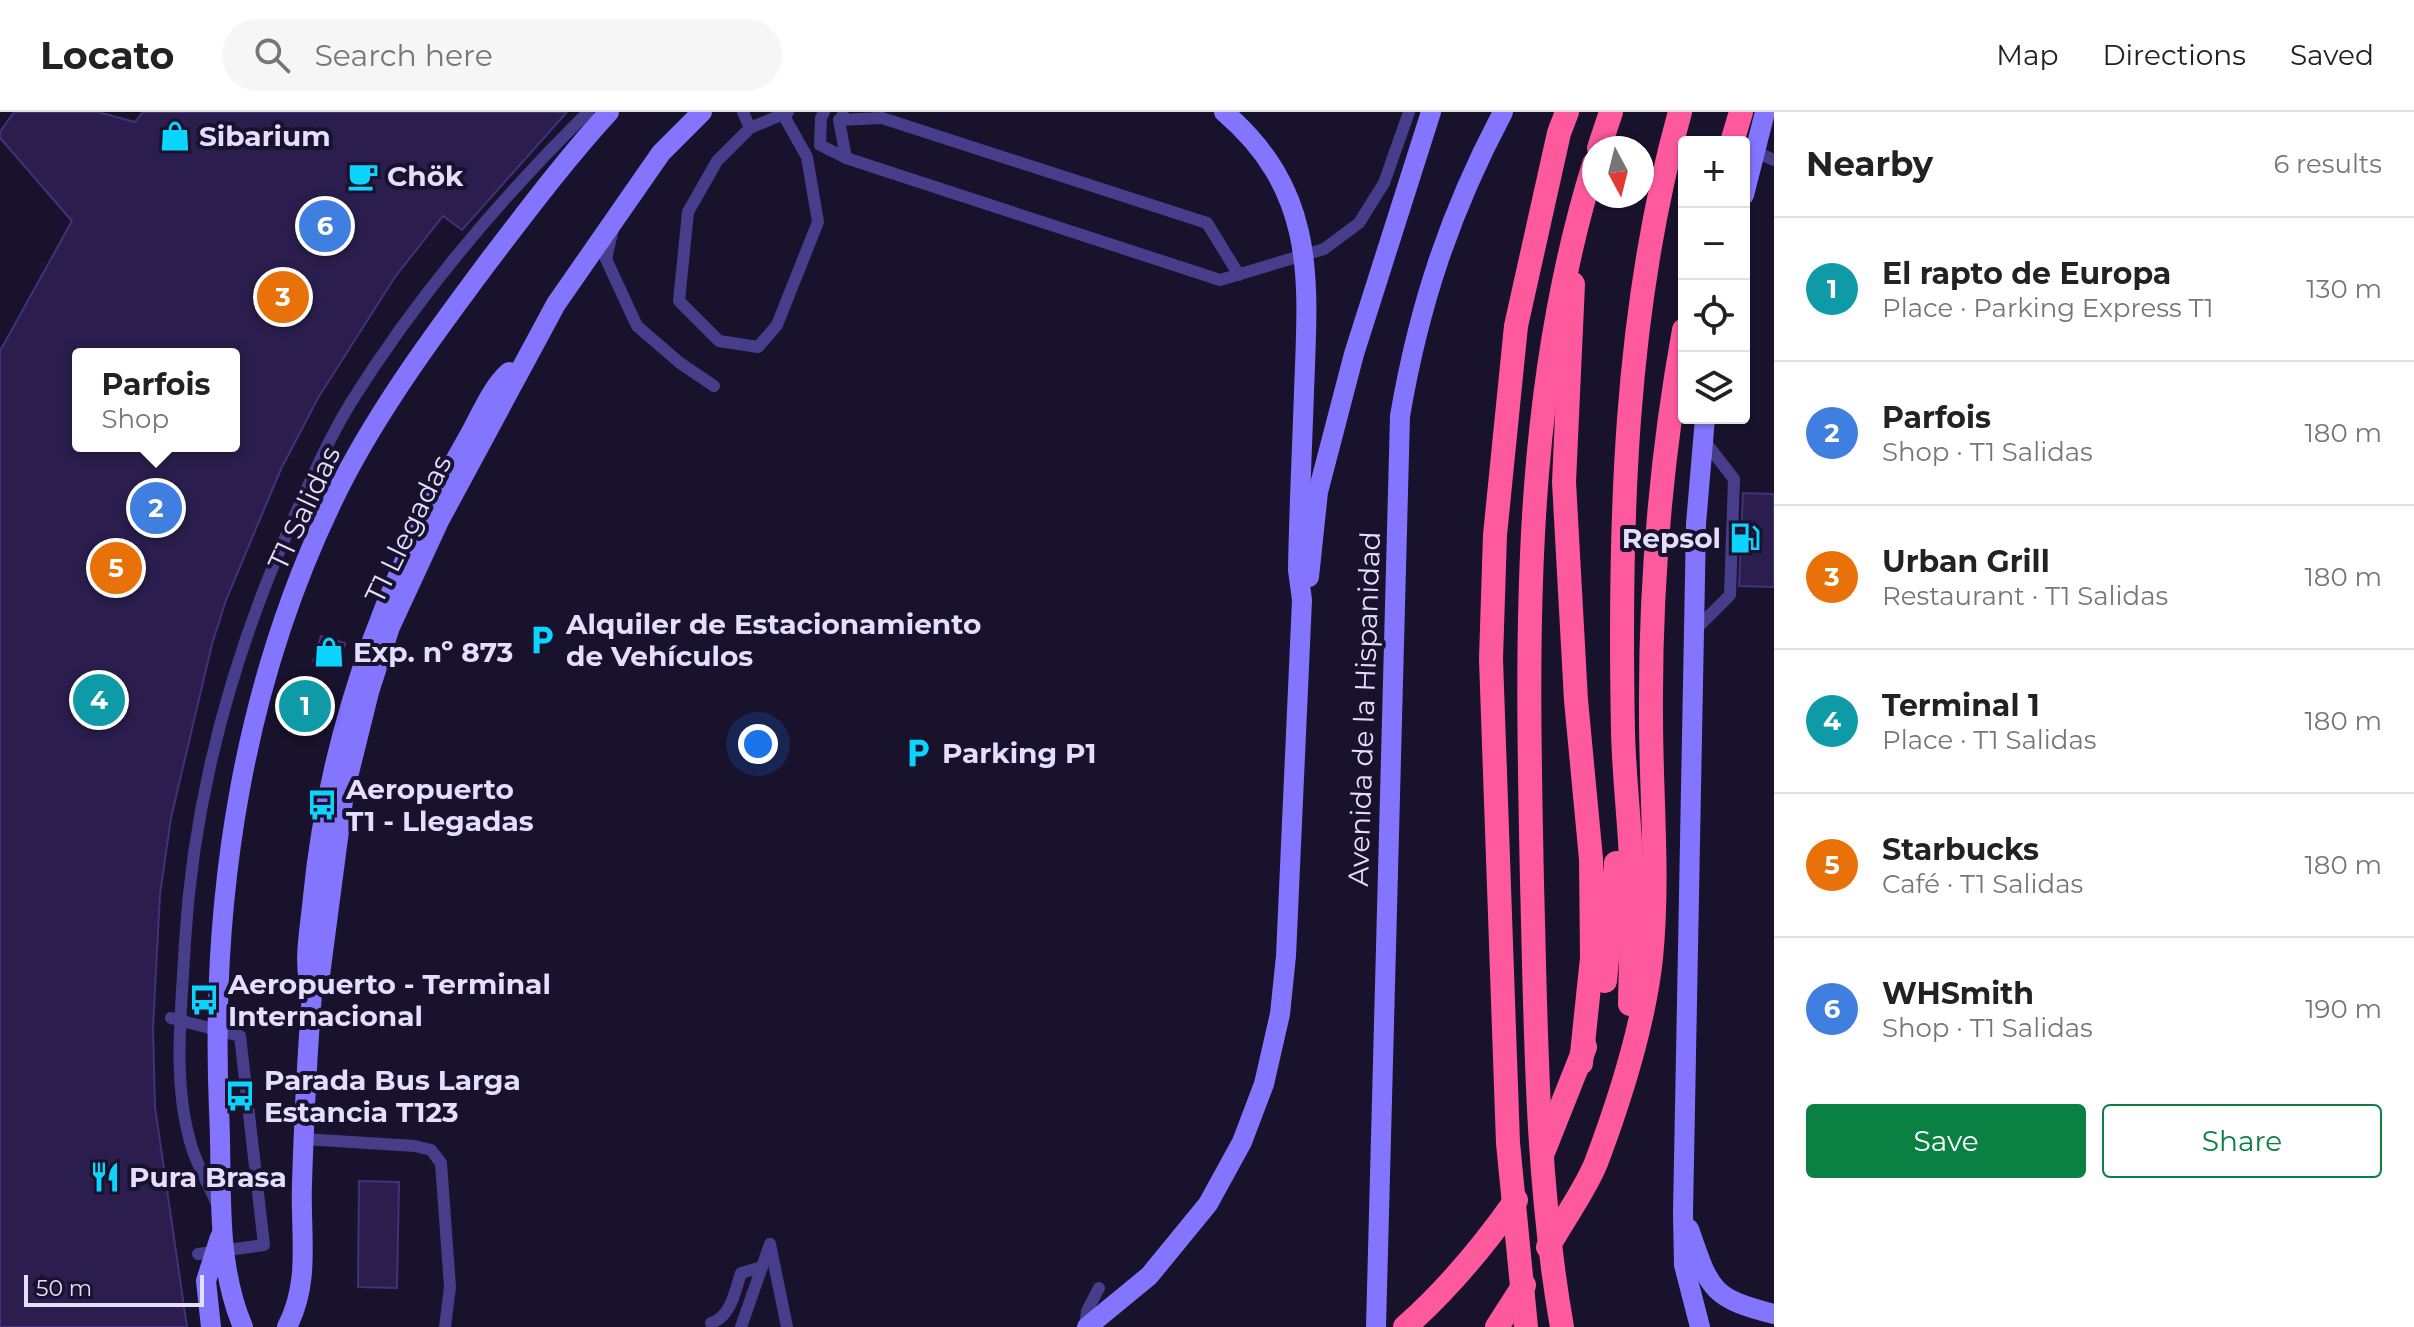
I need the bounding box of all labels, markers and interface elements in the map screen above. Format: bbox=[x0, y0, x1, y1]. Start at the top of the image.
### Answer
search box bbox=[222, 19, 782, 91]
text: Locato bbox=[40, 32, 174, 79]
icon: search bbox=[250, 33, 294, 77]
text: Search here bbox=[314, 37, 493, 74]
text: Map bbox=[1996, 38, 2058, 72]
text: Directions bbox=[2102, 38, 2246, 72]
text: Saved bbox=[2290, 38, 2374, 72]
shop icon: Sibarium bbox=[158, 119, 192, 153]
place label: Sibarium bbox=[199, 119, 331, 153]
north arrow bbox=[1582, 136, 1654, 208]
map controls bbox=[1678, 136, 1750, 424]
button: + bbox=[1678, 136, 1750, 208]
text: Nearby bbox=[1806, 143, 1933, 185]
text: 6 results bbox=[2273, 148, 2382, 180]
cafe icon: Chök bbox=[346, 159, 380, 193]
place label: Chök bbox=[387, 159, 464, 193]
pin: 6 bbox=[299, 196, 351, 256]
button: − bbox=[1678, 208, 1750, 280]
text: El rapto de Europa bbox=[1882, 255, 2171, 292]
pin: 3 bbox=[257, 267, 309, 327]
text: 1 bbox=[1827, 273, 1837, 305]
text: 130 m bbox=[2306, 273, 2382, 305]
button: locate bbox=[1678, 280, 1750, 352]
text: Place · Parking Express T1 bbox=[1882, 292, 2214, 324]
popup bbox=[72, 348, 240, 452]
button: layers bbox=[1678, 352, 1750, 424]
text: Parfois bbox=[102, 366, 210, 403]
text: Parfois bbox=[1882, 399, 1991, 436]
text: Shop bbox=[102, 403, 169, 435]
text: 2 bbox=[1824, 417, 1840, 449]
text: 180 m bbox=[2304, 417, 2382, 449]
text: Shop · T1 Salidas bbox=[1882, 436, 2093, 468]
street label: T1 Salidas bbox=[261, 441, 347, 575]
street label: T1 Llegadas bbox=[358, 449, 458, 609]
pin: 2 bbox=[130, 478, 182, 538]
place label: Repsol bbox=[1622, 521, 1721, 555]
fuel station icon: Repsol bbox=[1728, 521, 1762, 555]
street label: Avenida de la Hispanidad bbox=[1341, 531, 1387, 887]
pin: 5 bbox=[90, 538, 142, 598]
text: Urban Grill bbox=[1882, 543, 2050, 580]
text: 3 bbox=[1824, 561, 1840, 593]
text: 180 m bbox=[2304, 561, 2382, 593]
text: Restaurant · T1 Salidas bbox=[1882, 580, 2168, 612]
place label: Alquiler de Estacionamiento de Vehículos bbox=[565, 607, 981, 673]
parking icon: Alquiler de Estacionamiento de Vehículos bbox=[525, 623, 559, 657]
shop icon: Exp. nº 873 bbox=[312, 635, 346, 669]
place label: Exp. nº 873 bbox=[353, 635, 513, 669]
pin: 4 bbox=[73, 670, 125, 730]
pin: 1 bbox=[279, 676, 331, 736]
text: Terminal 1 bbox=[1882, 687, 2040, 724]
text: 4 bbox=[1823, 705, 1841, 737]
text: 180 m bbox=[2304, 705, 2382, 737]
your location bbox=[738, 724, 778, 764]
text: Place · T1 Salidas bbox=[1882, 724, 2096, 756]
parking icon: Parking P1 bbox=[901, 736, 935, 770]
place label: Parking P1 bbox=[942, 736, 1097, 770]
place label: Aeropuerto T1 - Llegadas bbox=[345, 772, 534, 838]
bus stop icon: Aeropuerto T1 - Llegadas bbox=[305, 788, 339, 822]
text: Starbucks bbox=[1882, 831, 2039, 868]
text: 5 bbox=[1824, 849, 1840, 881]
text: 180 m bbox=[2304, 849, 2382, 881]
text: Café · T1 Salidas bbox=[1882, 868, 2083, 900]
place label: Aeropuerto - Terminal Internacional bbox=[227, 967, 551, 1033]
text: WHSmith bbox=[1882, 975, 2034, 1012]
bus stop icon: Aeropuerto - Terminal Internacional bbox=[187, 983, 221, 1017]
text: 6 bbox=[1824, 993, 1840, 1025]
text: 190 m bbox=[2305, 993, 2382, 1025]
text: Shop · T1 Salidas bbox=[1882, 1012, 2093, 1044]
place label: Parada Bus Larga Estancia T123 bbox=[264, 1063, 521, 1129]
bus stop icon: Parada Bus Larga Estancia T123 bbox=[223, 1079, 257, 1113]
button: Save bbox=[1806, 1104, 2086, 1178]
button: Share bbox=[2102, 1104, 2382, 1178]
restaurant icon: Pura Brasa bbox=[88, 1160, 122, 1194]
place label: Pura Brasa bbox=[129, 1160, 287, 1194]
scale bar bbox=[24, 1271, 204, 1307]
text: 50 m bbox=[36, 1275, 92, 1302]

